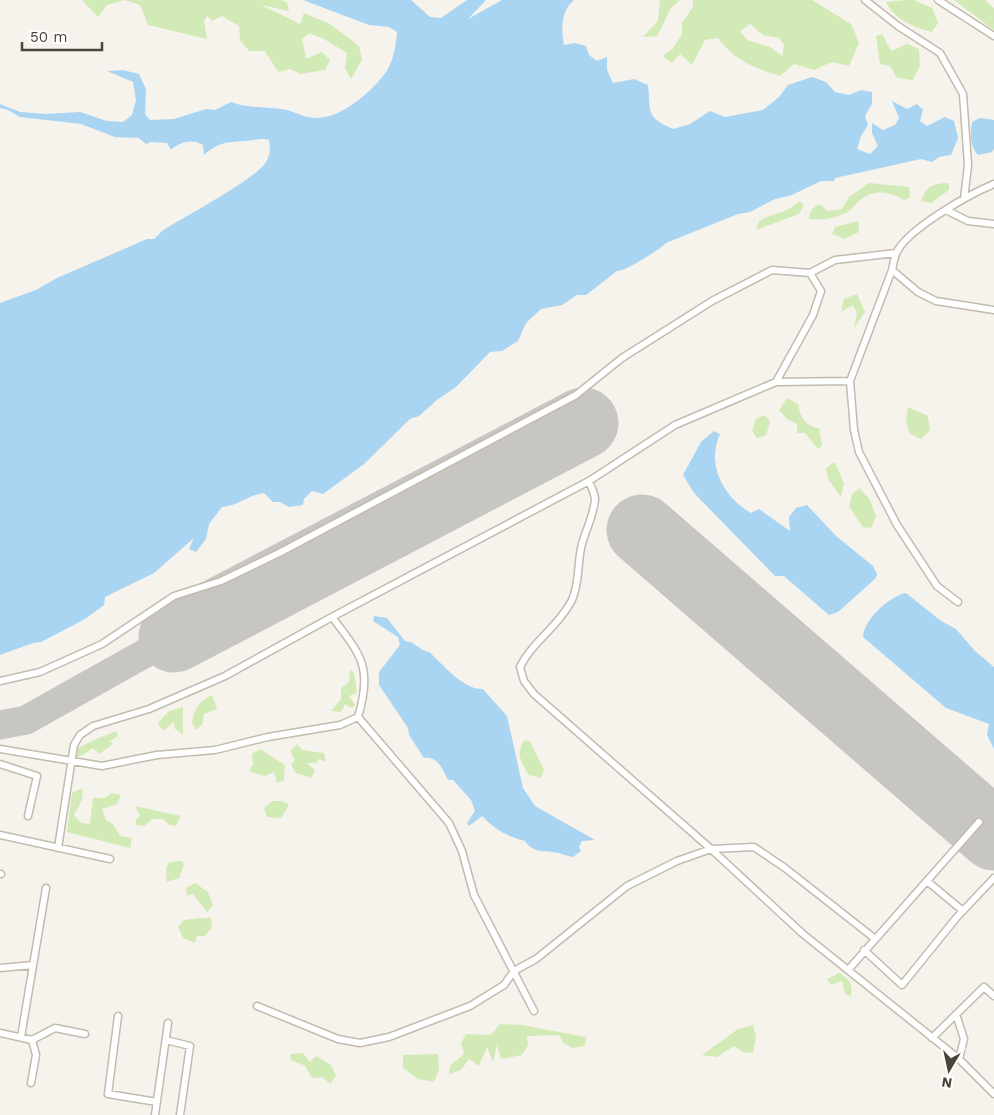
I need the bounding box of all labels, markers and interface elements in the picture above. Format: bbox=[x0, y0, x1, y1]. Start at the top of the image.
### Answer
scale bar bbox=[22, 20, 102, 52]
text: 50 m bbox=[30, 28, 67, 46]
north arrow bbox=[924, 1045, 974, 1095]
text: N bbox=[941, 1074, 953, 1092]

